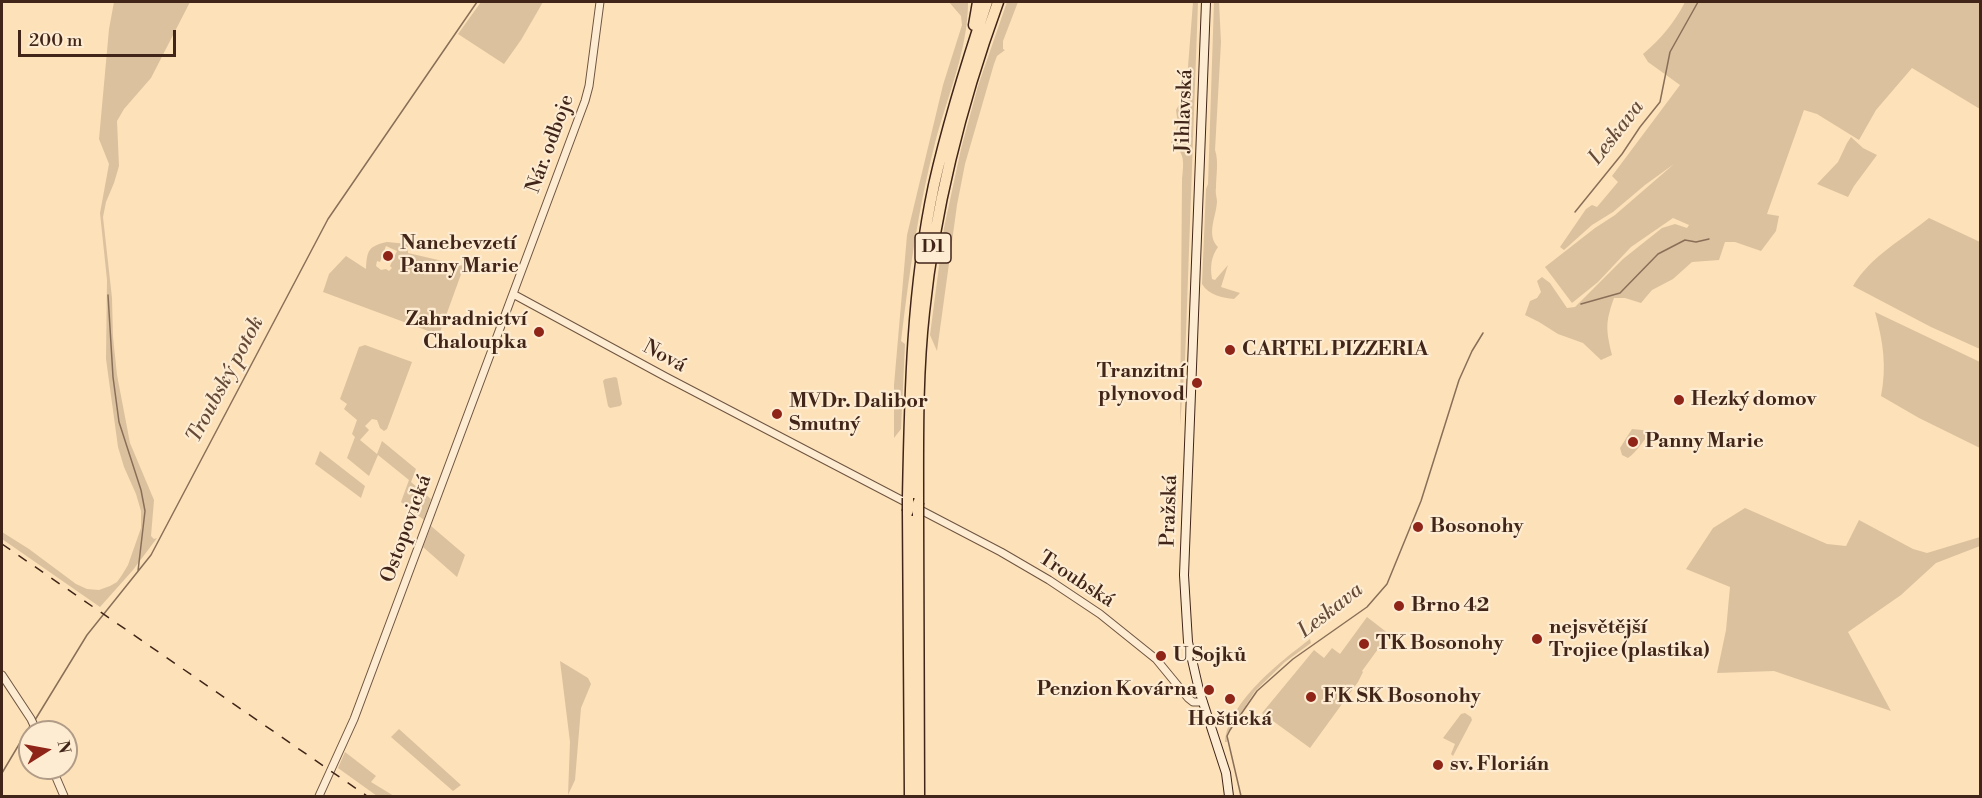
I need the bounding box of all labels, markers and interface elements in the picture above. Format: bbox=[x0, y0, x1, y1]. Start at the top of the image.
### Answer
scale bar bbox=[21, 18, 178, 56]
text: 200 m bbox=[29, 29, 83, 52]
street label: Jihlavská bbox=[1172, 69, 1198, 153]
street label: Nár. odboje bbox=[522, 91, 580, 197]
water label: Leskava bbox=[1584, 96, 1650, 170]
place label: Nanebevzetí Panny Marie bbox=[400, 232, 519, 279]
road number: D1 bbox=[915, 233, 951, 263]
marker: Nanebevzetí Panny Marie bbox=[381, 249, 395, 263]
place label: Zahradnictví Chaloupka bbox=[406, 308, 527, 355]
water label: Troubský potok bbox=[182, 312, 270, 448]
marker: Zahradnictví Chaloupka bbox=[532, 325, 546, 339]
street label: Nová bbox=[638, 336, 690, 378]
place label: CARTEL PIZZERIA bbox=[1242, 338, 1428, 362]
marker: CARTEL PIZZERIA bbox=[1223, 343, 1237, 357]
place label: Tranzitní plynovod bbox=[1097, 360, 1185, 407]
marker: Tranzitní plynovod bbox=[1190, 376, 1204, 390]
place label: Hezký domov bbox=[1691, 388, 1816, 412]
place label: MVDr. Dalibor Smutný bbox=[789, 390, 928, 437]
marker: Hezký domov bbox=[1672, 393, 1686, 407]
marker: MVDr. Dalibor Smutný bbox=[770, 407, 784, 421]
place label: Panny Marie bbox=[1645, 430, 1764, 454]
marker: Panny Marie bbox=[1626, 435, 1640, 449]
street label: Ostopovická bbox=[376, 472, 438, 586]
street label: Pražská bbox=[1157, 475, 1183, 547]
place label: Bosonohy bbox=[1430, 515, 1524, 539]
marker: Bosonohy bbox=[1411, 520, 1425, 534]
street label: Troubská bbox=[1034, 547, 1118, 613]
water label: Leskava bbox=[1294, 578, 1368, 644]
place label: Brno 42 bbox=[1411, 594, 1489, 618]
marker: Brno 42 bbox=[1392, 599, 1406, 613]
place label: nejsvětější Trojice (plastika) bbox=[1549, 616, 1709, 663]
place label: TK Bosonohy bbox=[1376, 632, 1504, 656]
marker: nejsvětější Trojice (plastika) bbox=[1530, 632, 1544, 646]
marker: TK Bosonohy bbox=[1357, 637, 1371, 651]
place label: U Sojků bbox=[1173, 644, 1246, 668]
marker: U Sojků bbox=[1154, 649, 1168, 663]
place label: Penzion Kovárna bbox=[1037, 678, 1197, 702]
marker: Penzion Kovárna bbox=[1202, 683, 1216, 697]
place label: FK SK Bosonohy bbox=[1323, 685, 1481, 709]
marker: FK SK Bosonohy bbox=[1304, 690, 1318, 704]
marker: Hoštická bbox=[1223, 692, 1237, 706]
place label: Hoštická bbox=[1188, 708, 1272, 732]
north arrow bbox=[18, 720, 78, 780]
text: N bbox=[53, 739, 75, 755]
place label: sv. Florián bbox=[1450, 753, 1549, 777]
marker: sv. Florián bbox=[1431, 758, 1445, 772]

